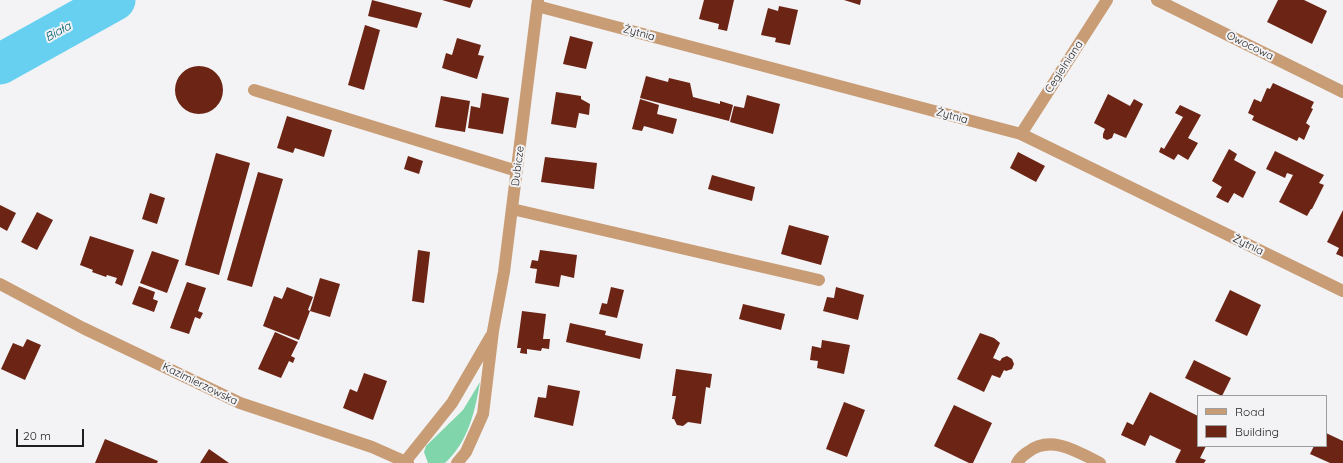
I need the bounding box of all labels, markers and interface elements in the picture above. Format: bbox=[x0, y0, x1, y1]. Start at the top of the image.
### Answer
water label: Biała bbox=[42, 19, 74, 45]
street label: Żytnia bbox=[622, 22, 656, 44]
street label: Owocowa bbox=[1224, 29, 1276, 63]
street label: Cegielniana bbox=[1042, 38, 1086, 96]
street label: Żytnia bbox=[935, 105, 969, 127]
street label: Dubicze bbox=[509, 145, 527, 187]
street label: Żytnia bbox=[1231, 232, 1265, 258]
street label: Kazimierzowska bbox=[160, 360, 240, 408]
legend bbox=[1197, 395, 1327, 447]
text: Road bbox=[1235, 404, 1265, 419]
scale bar bbox=[18, 421, 86, 447]
text: Building bbox=[1235, 424, 1279, 439]
text: 20 m bbox=[23, 428, 51, 443]

